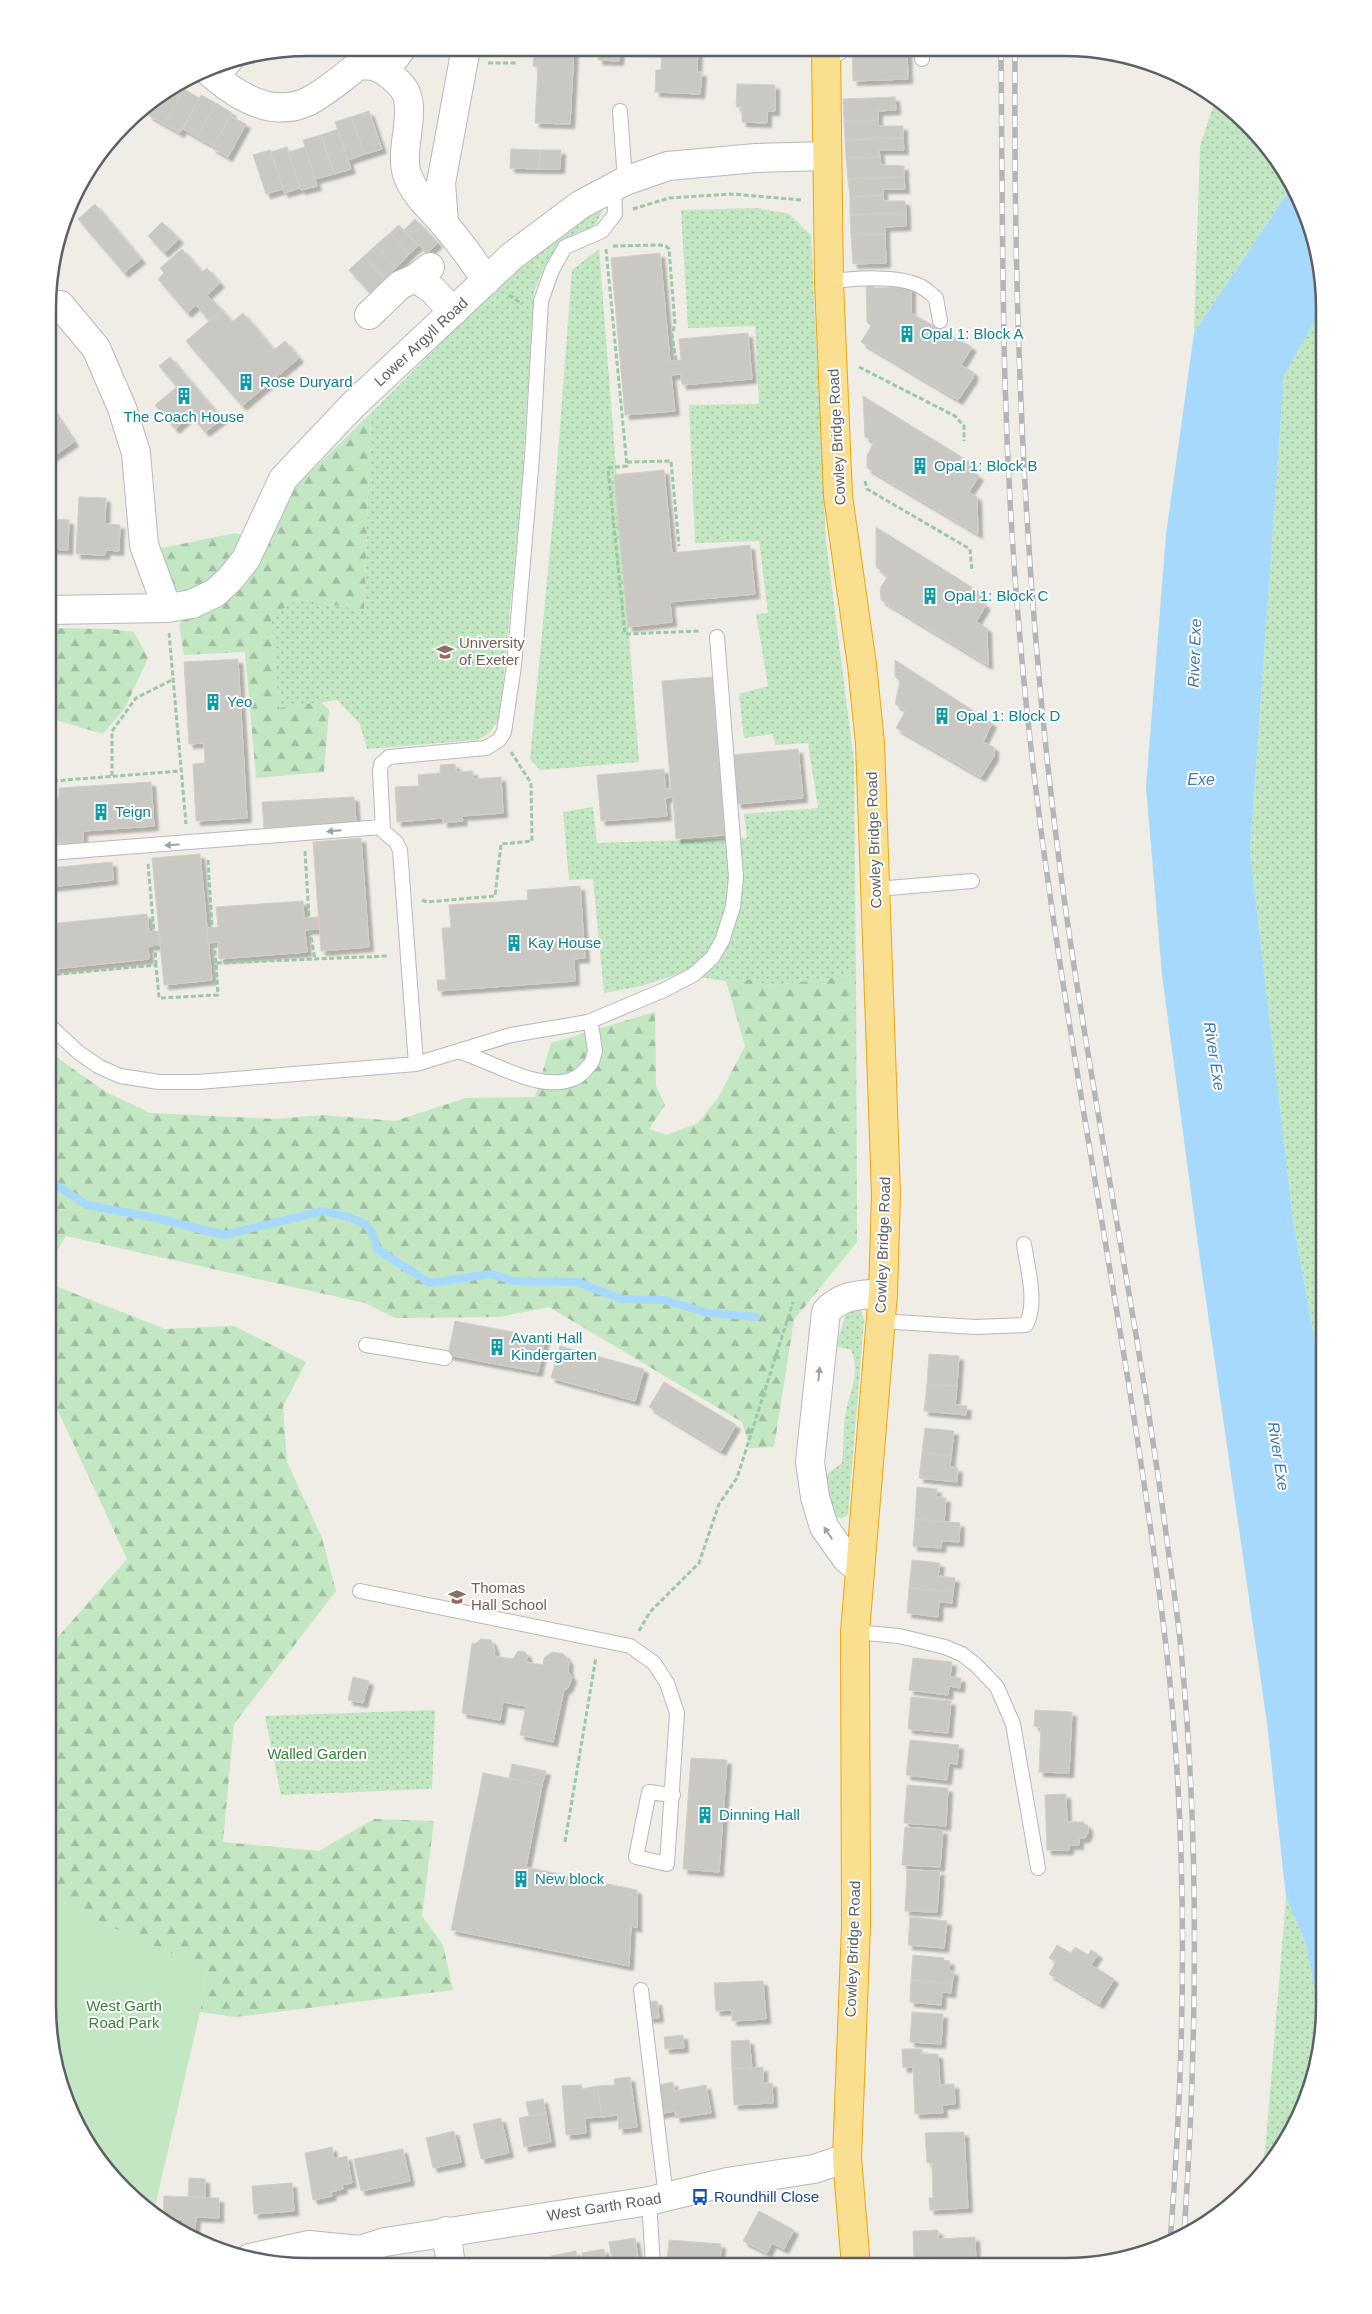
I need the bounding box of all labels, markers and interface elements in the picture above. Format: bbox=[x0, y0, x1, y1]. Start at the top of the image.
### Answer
street label: Lower Argyll Road bbox=[370, 294, 471, 389]
building icon: Opal 1: Block A bbox=[897, 324, 917, 344]
place label: Opal 1: Block A bbox=[921, 325, 1024, 342]
street label: Cowley Bridge Road bbox=[824, 368, 849, 506]
building icon: Rose Duryard bbox=[236, 372, 256, 392]
place label: Rose Duryard bbox=[260, 373, 353, 390]
building icon: The Coach House bbox=[174, 386, 194, 406]
place label: The Coach House bbox=[124, 408, 244, 425]
building icon: Opal 1: Block B bbox=[910, 456, 930, 476]
place label: Opal 1: Block B bbox=[934, 457, 1037, 474]
building icon: Opal 1: Block C bbox=[920, 586, 940, 606]
place label: Opal 1: Block C bbox=[944, 587, 1048, 604]
water label: River Exe bbox=[1185, 618, 1204, 688]
place label: University of Exeter bbox=[459, 634, 525, 668]
school or university icon: University of Exeter bbox=[435, 642, 455, 662]
building icon: Yeo bbox=[203, 692, 223, 712]
place label: Yeo bbox=[227, 693, 252, 710]
building icon: Opal 1: Block D bbox=[932, 706, 952, 726]
place label: Opal 1: Block D bbox=[956, 707, 1060, 724]
street label: Cowley Bridge Road bbox=[863, 771, 884, 909]
water label: Exe bbox=[1187, 771, 1215, 788]
building icon: Teign bbox=[91, 802, 111, 822]
place label: Teign bbox=[115, 803, 151, 820]
one-way arrow bbox=[325, 828, 341, 836]
one-way arrow bbox=[164, 841, 180, 849]
building icon: Kay House bbox=[504, 933, 524, 953]
place label: Kay House bbox=[528, 934, 601, 951]
water label: River Exe bbox=[1201, 1020, 1228, 1092]
street label: Cowley Bridge Road bbox=[872, 1176, 893, 1314]
place label: Avanti Hall Kindergarten bbox=[511, 1329, 597, 1363]
building icon: Avanti Hall Kindergarten bbox=[487, 1337, 507, 1357]
one-way arrow bbox=[815, 1366, 823, 1382]
water label: River Exe bbox=[1265, 1420, 1292, 1492]
one-way arrow bbox=[823, 1527, 833, 1540]
place label: Thomas Hall School bbox=[471, 1579, 547, 1613]
school or university icon: Thomas Hall School bbox=[447, 1587, 467, 1607]
park label: Walled Garden bbox=[267, 1745, 367, 1762]
building icon: Dinning Hall bbox=[695, 1805, 715, 1825]
place label: Dinning Hall bbox=[719, 1806, 800, 1823]
building icon: New block bbox=[511, 1869, 531, 1889]
place label: New block bbox=[535, 1870, 605, 1887]
street label: Cowley Bridge Road bbox=[842, 1880, 863, 2018]
park label: West Garth Road Park bbox=[86, 1997, 162, 2031]
bus stop icon: Roundhill Close bbox=[690, 2187, 710, 2207]
place label: Roundhill Close bbox=[714, 2188, 819, 2205]
street label: West Garth Road bbox=[545, 2189, 662, 2224]

